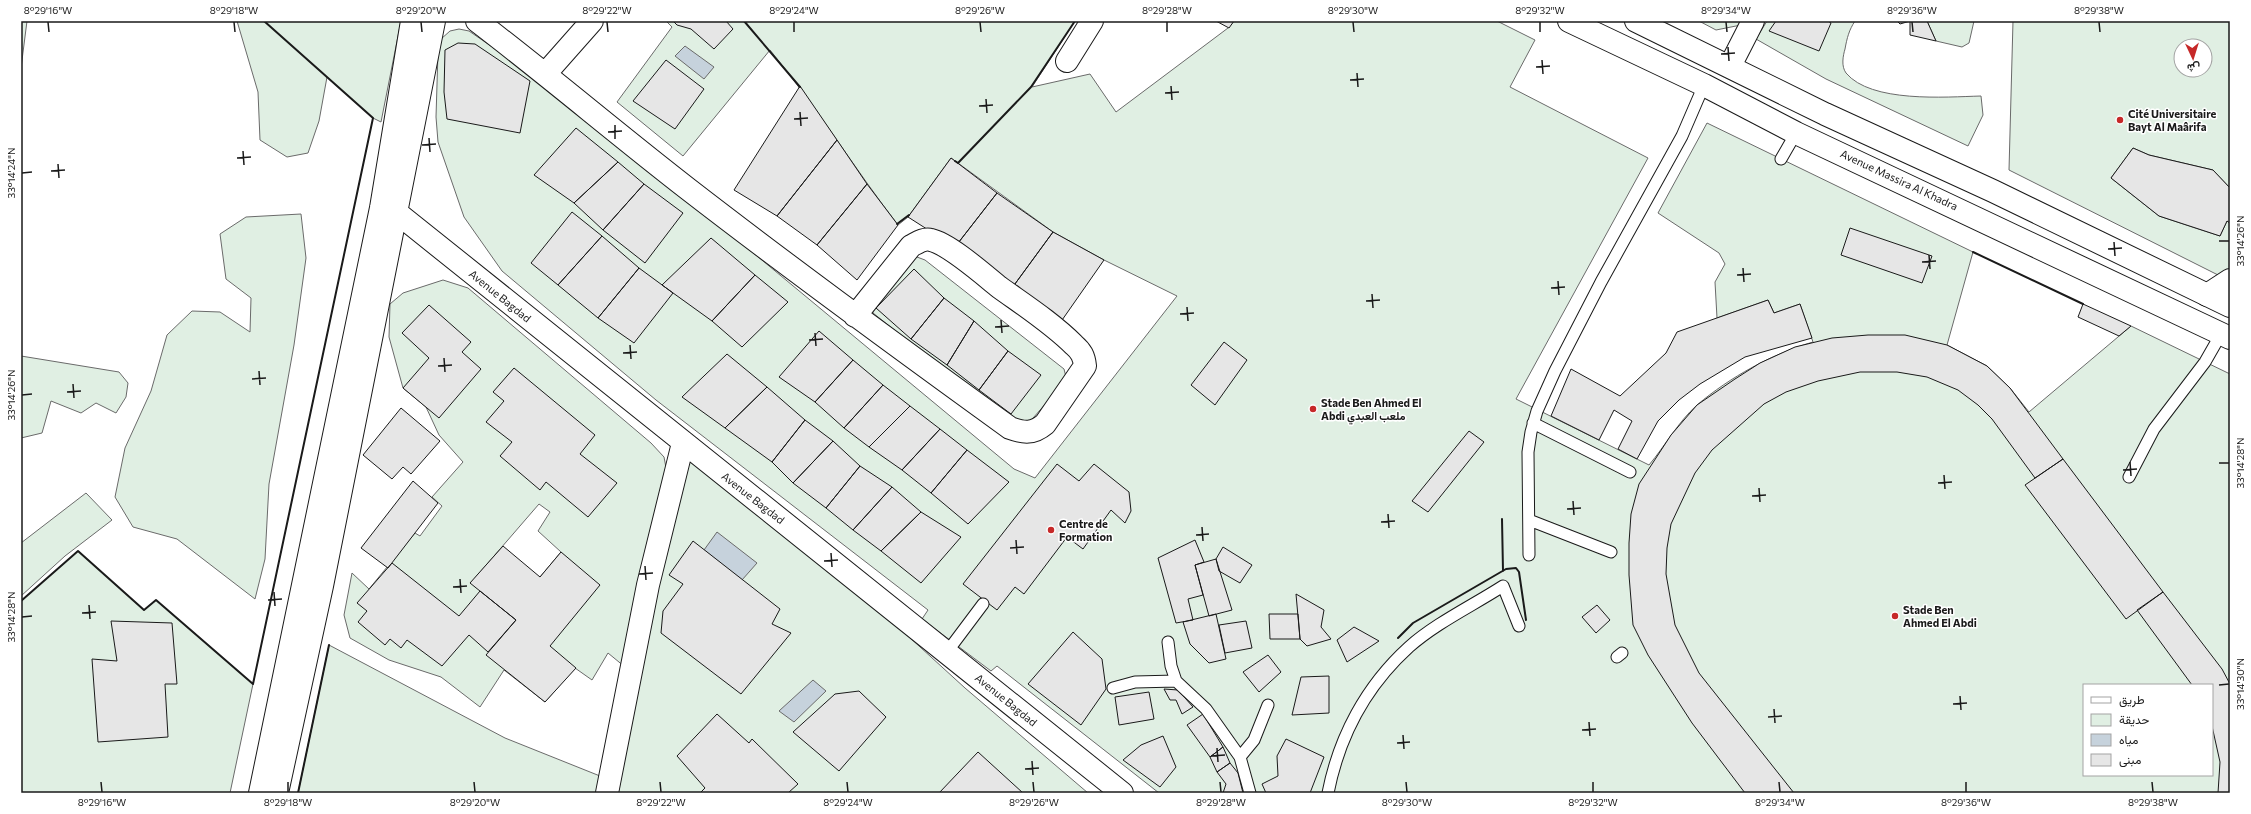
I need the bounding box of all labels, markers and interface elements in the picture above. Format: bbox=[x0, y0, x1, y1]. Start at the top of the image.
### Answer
text: 8°29'16"W bbox=[24, 4, 72, 16]
text: 8°29'18"W bbox=[210, 4, 258, 16]
text: 8°29'20"W bbox=[396, 4, 446, 16]
text: 8°29'22"W bbox=[582, 4, 632, 16]
text: 8°29'24"W bbox=[769, 4, 819, 16]
text: 8°29'26"W bbox=[955, 4, 1005, 16]
text: 8°29'28"W bbox=[1142, 4, 1192, 16]
text: 8°29'30"W bbox=[1328, 4, 1378, 16]
text: 8°29'32"W bbox=[1515, 4, 1565, 16]
text: 8°29'34"W bbox=[1701, 4, 1751, 16]
text: 8°29'36"W bbox=[1887, 4, 1937, 16]
text: 8°29'38"W bbox=[2074, 4, 2124, 16]
north arrow bbox=[2173, 38, 2213, 78]
text: ش bbox=[2187, 61, 2201, 75]
place label: Cité Universitaire Bayt Al Maârifa bbox=[2128, 107, 2217, 133]
marker: Cité Universitaire Bayt Al Maârifa bbox=[2115, 115, 2125, 125]
street label: Avenue Massira Al Khadra bbox=[1838, 147, 1960, 213]
text: 33°14'24"N bbox=[5, 148, 17, 199]
text: 33°14'26"N bbox=[2234, 215, 2246, 267]
street label: Avenue Bagdad bbox=[467, 267, 534, 325]
text: 33°14'26"N bbox=[5, 369, 17, 421]
place label: Stade Ben Ahmed El Abdi ملعب العبدي bbox=[1321, 396, 1422, 425]
marker: Stade Ben Ahmed El Abdi ملعب العبدي bbox=[1308, 404, 1318, 414]
text: 33°14'28"N bbox=[2234, 437, 2246, 489]
street label: Avenue Bagdad bbox=[719, 469, 787, 526]
place label: Centre de Formation bbox=[1059, 517, 1112, 543]
marker: Centre de Formation bbox=[1046, 525, 1056, 535]
text: 33°14'28"N bbox=[5, 591, 17, 643]
place label: Stade Ben Ahmed El Abdi bbox=[1903, 603, 1977, 629]
marker: Stade Ben Ahmed El Abdi bbox=[1890, 611, 1900, 621]
text: 33°14'30"N bbox=[2234, 658, 2246, 710]
street label: Avenue Bagdad bbox=[973, 671, 1040, 729]
legend bbox=[2083, 684, 2213, 776]
text: طريق bbox=[2119, 692, 2145, 708]
text: حديقة bbox=[2119, 712, 2149, 727]
text: مياه bbox=[2119, 732, 2138, 747]
text: مبنى bbox=[2119, 752, 2141, 768]
text: 8°29'16"W bbox=[78, 796, 126, 808]
text: 8°29'18"W bbox=[264, 796, 312, 808]
text: 8°29'20"W bbox=[450, 796, 500, 808]
text: 8°29'22"W bbox=[636, 796, 686, 808]
text: 8°29'24"W bbox=[823, 796, 873, 808]
text: 8°29'26"W bbox=[1009, 796, 1059, 808]
text: 8°29'28"W bbox=[1196, 796, 1246, 808]
text: 8°29'30"W bbox=[1382, 796, 1432, 808]
text: 8°29'32"W bbox=[1568, 796, 1618, 808]
text: 8°29'34"W bbox=[1755, 796, 1805, 808]
text: 8°29'36"W bbox=[1941, 796, 1991, 808]
text: 8°29'38"W bbox=[2128, 796, 2178, 808]

